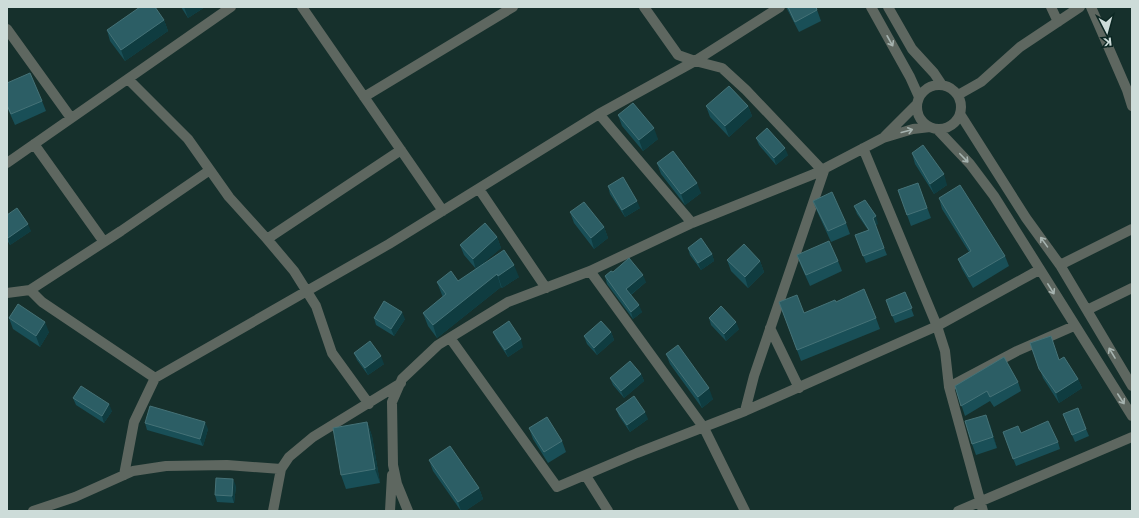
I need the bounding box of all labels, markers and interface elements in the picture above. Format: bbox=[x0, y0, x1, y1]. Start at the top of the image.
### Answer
north arrow bbox=[1087, 12, 1127, 52]
one-way arrow bbox=[887, 35, 895, 47]
text: K bbox=[1103, 35, 1113, 48]
one-way arrow bbox=[900, 127, 913, 134]
one-way arrow bbox=[959, 152, 968, 162]
one-way arrow bbox=[1040, 237, 1048, 248]
one-way arrow bbox=[1047, 283, 1055, 294]
one-way arrow bbox=[1108, 347, 1116, 358]
one-way arrow bbox=[1117, 393, 1125, 404]

